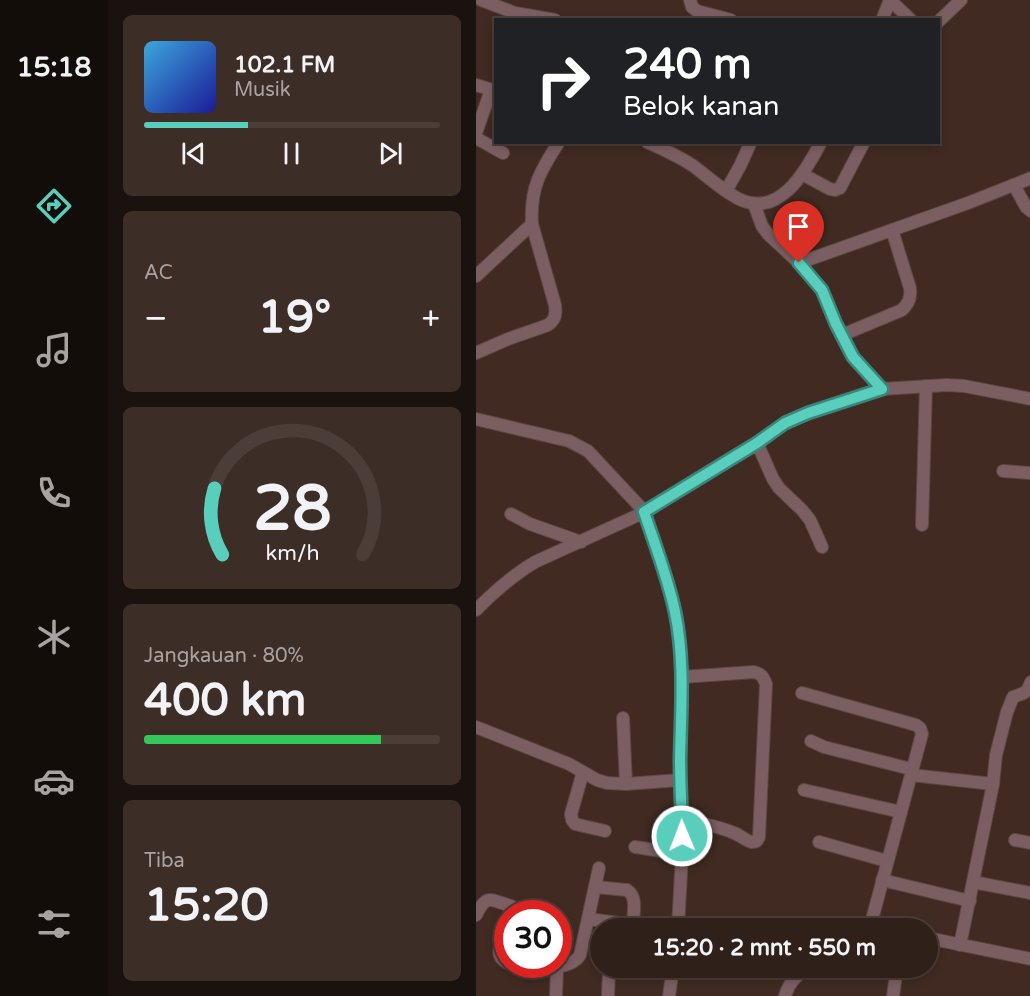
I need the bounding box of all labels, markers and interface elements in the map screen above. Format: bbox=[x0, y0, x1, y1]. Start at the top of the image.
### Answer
text: 240 m bbox=[623, 39, 752, 90]
icon: right bbox=[524, 42, 602, 120]
text: 15:18 bbox=[17, 51, 91, 84]
text: 102.1 FM bbox=[234, 52, 335, 78]
text: Musik bbox=[234, 78, 291, 102]
text: Belok kanan bbox=[623, 90, 779, 123]
icon: previous bbox=[177, 137, 210, 170]
icon: pause bbox=[275, 137, 308, 170]
icon: next bbox=[374, 137, 407, 170]
icon: directions bbox=[33, 185, 75, 227]
pin bbox=[773, 201, 824, 263]
icon: arrive bbox=[782, 210, 815, 243]
text: AC bbox=[144, 261, 173, 285]
text: 19° bbox=[258, 291, 331, 345]
text: − bbox=[144, 299, 168, 338]
text: + bbox=[421, 299, 440, 338]
icon: music bbox=[33, 329, 75, 371]
icon: phone bbox=[33, 472, 75, 514]
text: 28 bbox=[253, 472, 331, 547]
text: km/h bbox=[265, 540, 319, 566]
icon: climate bbox=[33, 616, 75, 658]
text: Jangkauan · 80% bbox=[144, 644, 304, 668]
text: 400 km bbox=[144, 674, 306, 728]
icon: car bbox=[33, 760, 75, 802]
position arrow bbox=[650, 804, 714, 868]
text: Tiba bbox=[144, 849, 185, 873]
text: 15:20 bbox=[144, 879, 269, 933]
speed limit sign: 30 bbox=[494, 900, 572, 978]
icon: filters bbox=[33, 903, 75, 945]
text: 15:20 · 2 mnt · 550 m bbox=[652, 935, 876, 961]

